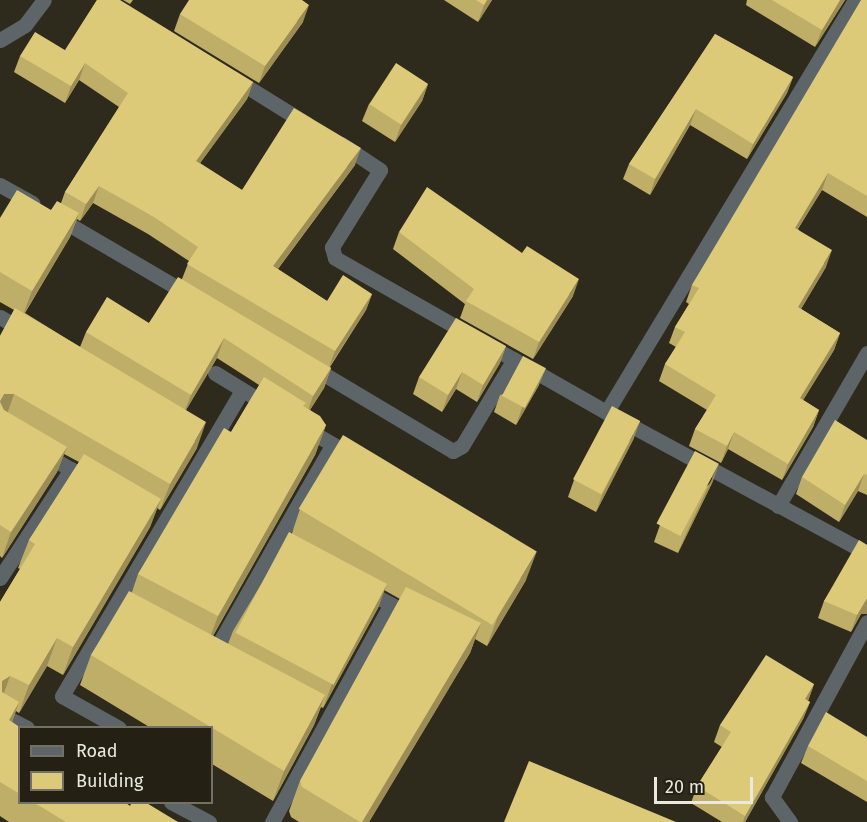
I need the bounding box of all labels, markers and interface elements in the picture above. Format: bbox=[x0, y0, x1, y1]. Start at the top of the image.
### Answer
legend bbox=[18, 726, 213, 804]
text: Road bbox=[76, 740, 118, 762]
scale bar bbox=[657, 765, 756, 803]
text: Building bbox=[76, 770, 143, 792]
text: 20 m bbox=[665, 776, 704, 798]

